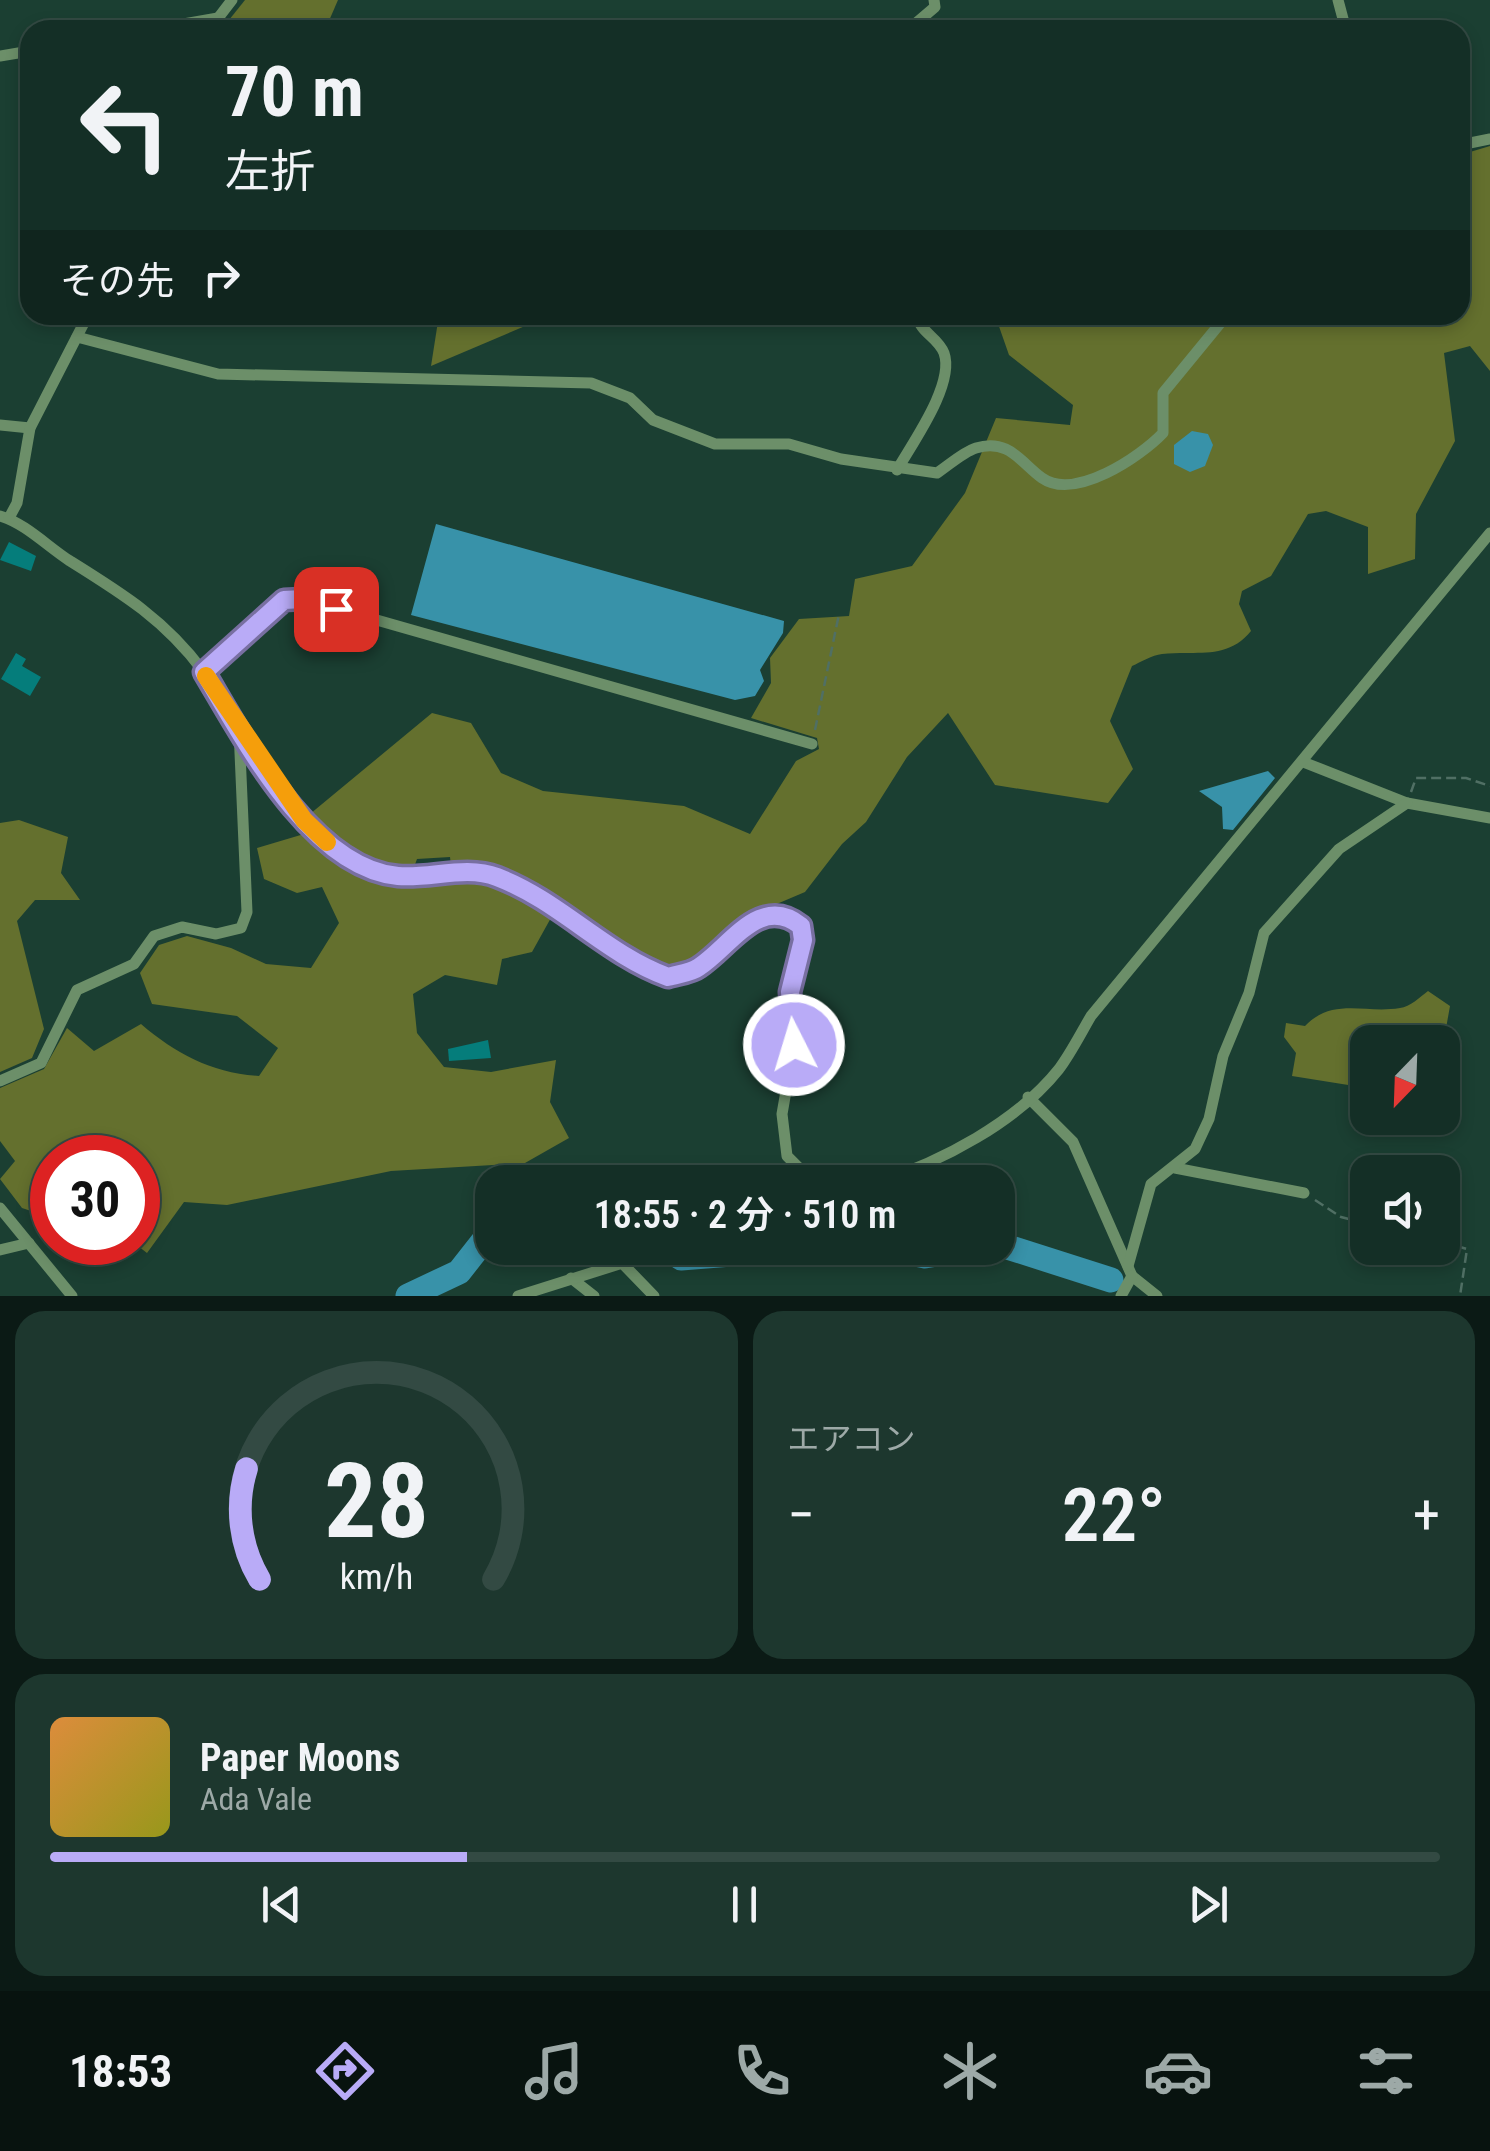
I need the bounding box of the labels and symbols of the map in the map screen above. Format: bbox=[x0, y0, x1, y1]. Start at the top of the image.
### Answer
pin bbox=[294, 567, 379, 652]
position arrow bbox=[742, 993, 846, 1097]
north arrow bbox=[1350, 1025, 1460, 1135]
speed limit sign: 30 bbox=[30, 1135, 160, 1265]

